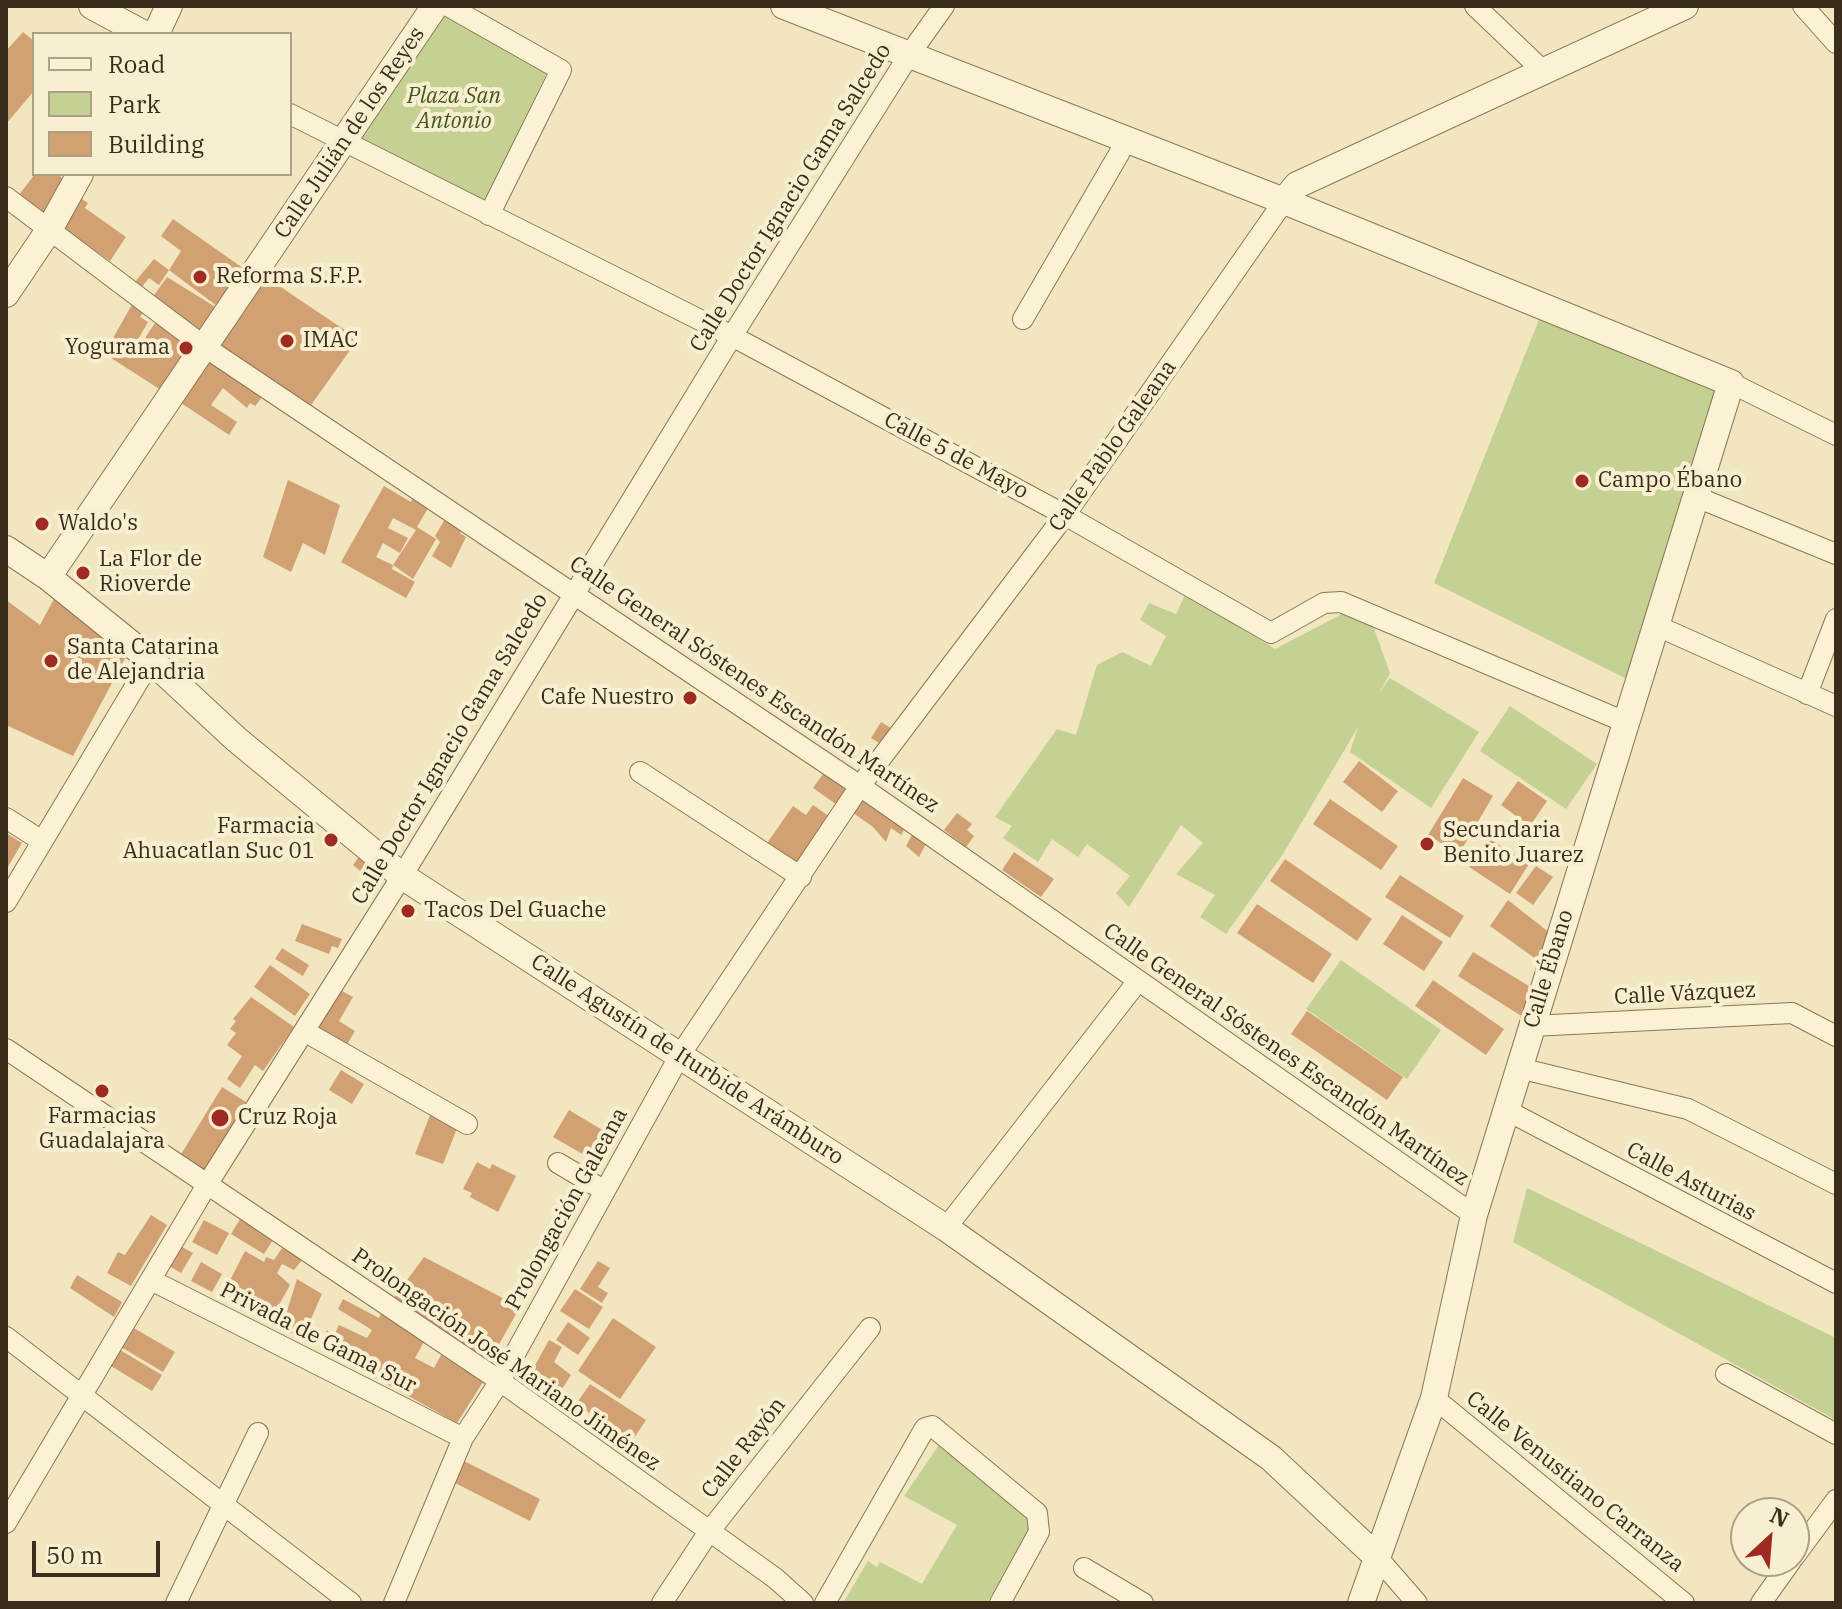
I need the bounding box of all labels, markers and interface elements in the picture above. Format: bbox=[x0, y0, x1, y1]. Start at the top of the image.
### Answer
street label: Calle Julián de los Reyes bbox=[269, 22, 431, 244]
legend bbox=[32, 32, 292, 176]
street label: Calle Doctor Ignacio Gama Salcedo bbox=[685, 39, 897, 357]
text: Road bbox=[108, 48, 165, 80]
park label: Plaza San Antonio bbox=[407, 84, 501, 136]
text: Park bbox=[108, 88, 160, 120]
text: Building bbox=[108, 128, 204, 160]
place label: Reforma S.F.P. bbox=[216, 264, 363, 290]
marker: Reforma S.F.P. bbox=[191, 268, 209, 286]
place label: IMAC bbox=[303, 328, 359, 354]
marker: IMAC bbox=[278, 332, 296, 350]
place label: Yogurama bbox=[65, 335, 170, 361]
marker: Yogurama bbox=[177, 339, 195, 357]
street label: Calle Pablo Galeana bbox=[1044, 355, 1182, 537]
street label: Calle 5 de Mayo bbox=[879, 407, 1033, 505]
place label: Campo Ébano bbox=[1598, 468, 1742, 494]
marker: Campo Ébano bbox=[1573, 472, 1591, 490]
place label: Waldo's bbox=[58, 511, 138, 537]
marker: Waldo's bbox=[33, 515, 51, 533]
place label: La Flor de Rioverde bbox=[99, 547, 202, 598]
street label: Calle General Sóstenes Escandón Martínez bbox=[564, 551, 944, 819]
marker: La Flor de Rioverde bbox=[74, 564, 92, 582]
street label: Calle Doctor Ignacio Gama Salcedo bbox=[346, 588, 554, 910]
place label: Santa Catarina de Alejandria bbox=[67, 635, 219, 686]
marker: Santa Catarina de Alejandria bbox=[42, 652, 60, 670]
place label: Cafe Nuestro bbox=[541, 685, 674, 711]
marker: Cafe Nuestro bbox=[681, 689, 699, 707]
place label: Farmacia Ahuacatlan Suc 01 bbox=[123, 814, 315, 866]
place label: Secundaria Benito Juarez bbox=[1443, 818, 1584, 870]
marker: Farmacia Ahuacatlan Suc 01 bbox=[322, 831, 340, 849]
marker: Secundaria Benito Juarez bbox=[1418, 835, 1436, 853]
place label: Tacos Del Guache bbox=[424, 898, 606, 924]
marker: Tacos Del Guache bbox=[399, 902, 417, 920]
street label: Calle Ébano bbox=[1519, 907, 1579, 1031]
street label: Calle General Sóstenes Escandón Martínez bbox=[1098, 918, 1474, 1192]
street label: Calle Agustín de Iturbide Arámburo bbox=[526, 949, 848, 1171]
street label: Calle Vázquez bbox=[1613, 977, 1757, 1011]
marker: Farmacias Guadalajara bbox=[93, 1082, 111, 1100]
street label: Prolongación Galeana bbox=[500, 1103, 634, 1315]
place label: Farmacias Guadalajara bbox=[39, 1104, 165, 1156]
place label: Cruz Roja bbox=[238, 1105, 338, 1131]
marker: Cruz Roja bbox=[209, 1107, 231, 1129]
street label: Calle Asturias bbox=[1622, 1137, 1760, 1227]
street label: Prolongación José Mariano Jiménez bbox=[347, 1243, 665, 1477]
street label: Privada de Gama Sur bbox=[215, 1277, 421, 1399]
street label: Calle Venustiano Carranza bbox=[1461, 1386, 1689, 1578]
street label: Calle Rayón bbox=[696, 1392, 792, 1504]
north arrow bbox=[1730, 1497, 1810, 1577]
text: N bbox=[1766, 1500, 1794, 1534]
scale bar bbox=[36, 1525, 164, 1575]
text: 50 m bbox=[46, 1539, 103, 1571]

